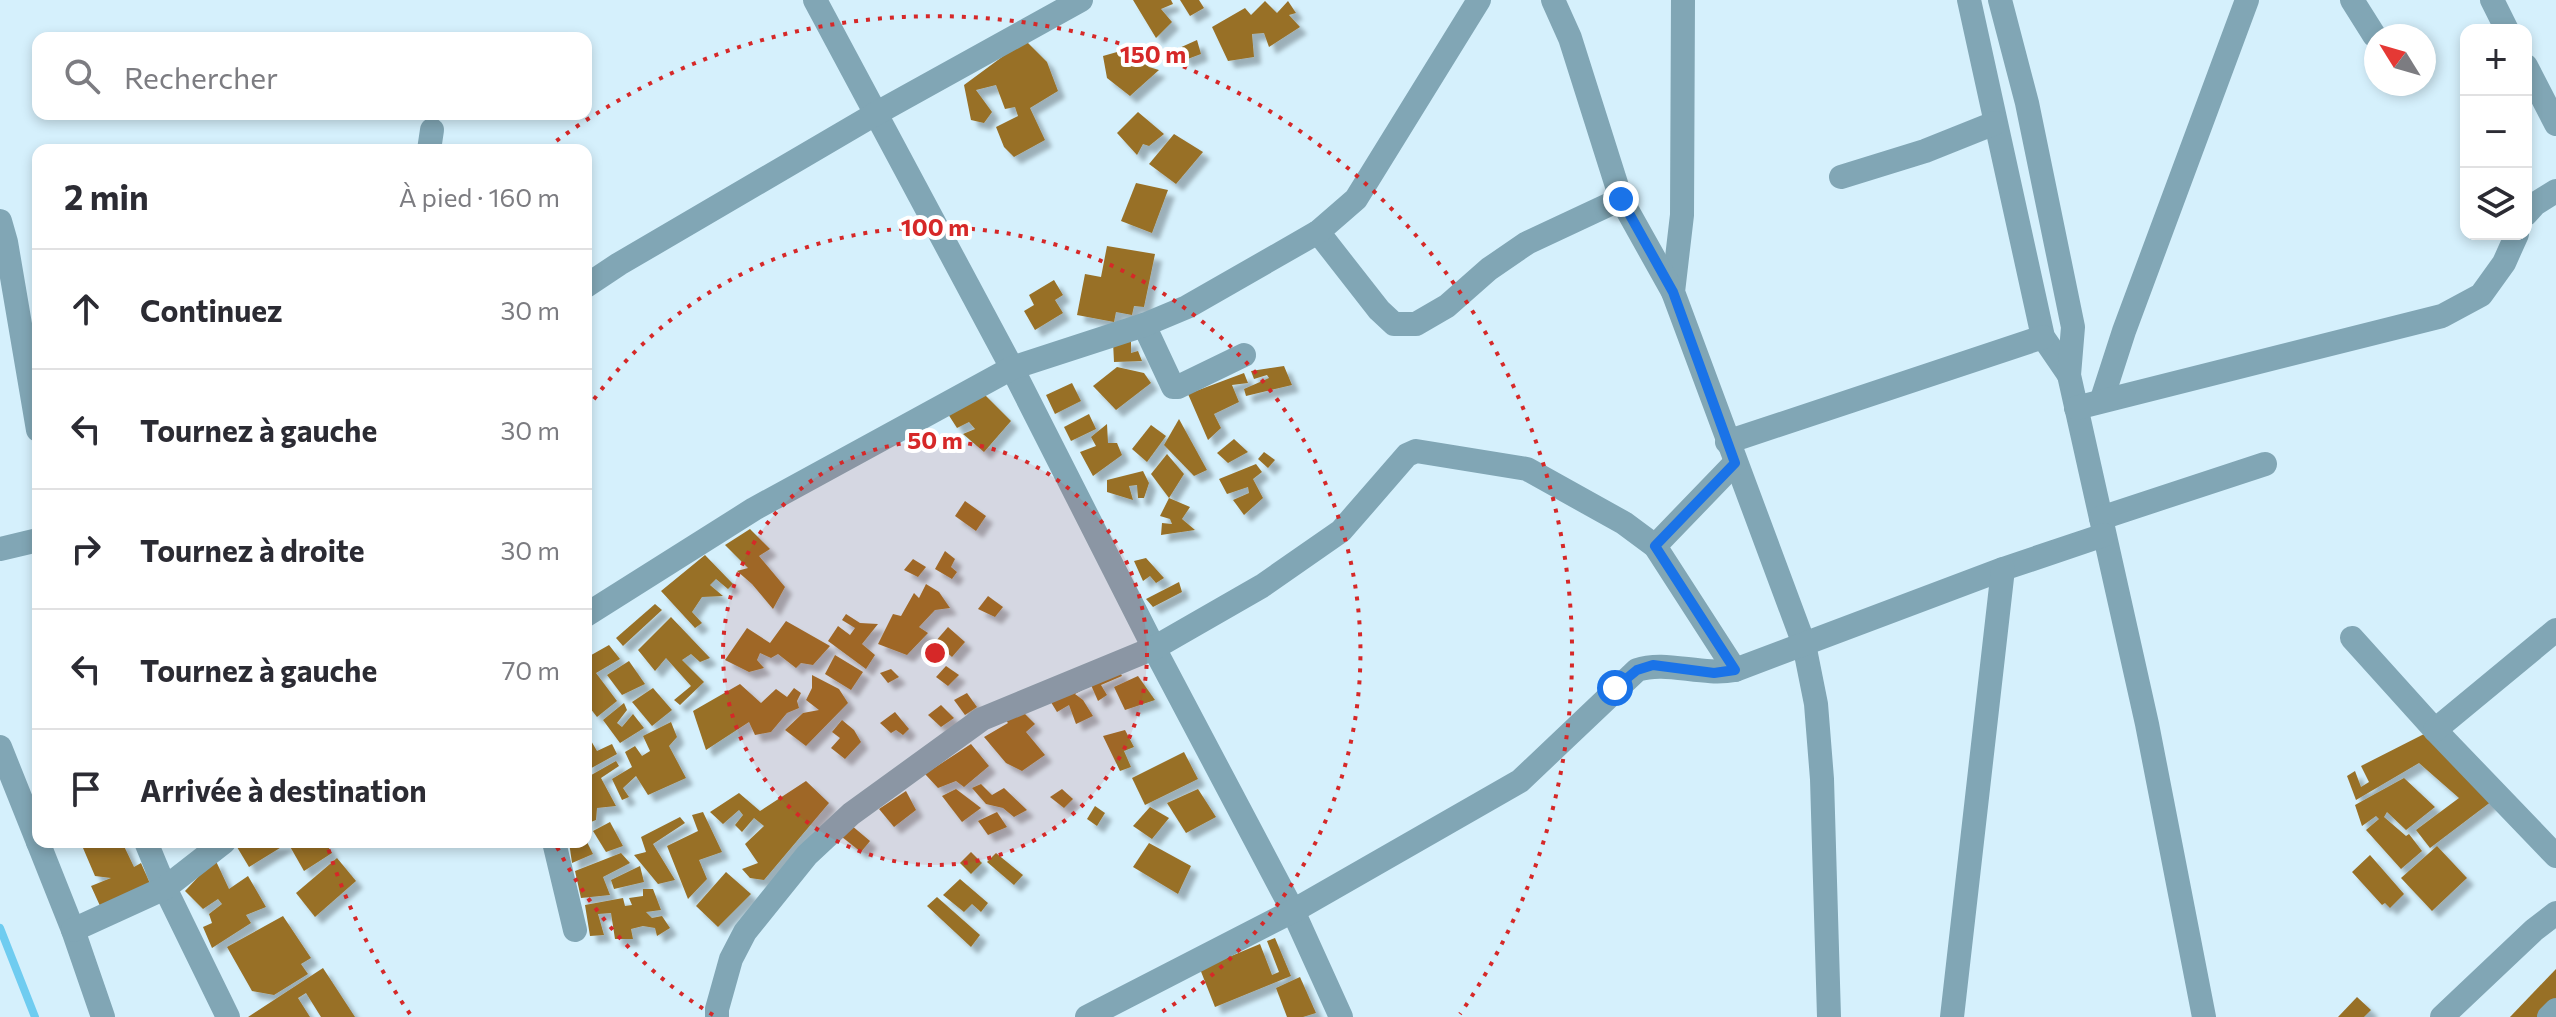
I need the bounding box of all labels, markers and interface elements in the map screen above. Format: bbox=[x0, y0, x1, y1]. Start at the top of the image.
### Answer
north arrow bbox=[2364, 24, 2436, 96]
map controls bbox=[2460, 24, 2532, 240]
button: + bbox=[2460, 24, 2532, 96]
search box bbox=[32, 32, 592, 120]
text: 150 m bbox=[1120, 39, 1186, 68]
icon: search bbox=[60, 54, 104, 98]
text: Rechercher bbox=[124, 58, 278, 95]
button: − bbox=[2460, 96, 2532, 168]
button: layers bbox=[2460, 168, 2532, 240]
text: 2 min bbox=[64, 175, 149, 217]
text: À pied · 160 m bbox=[399, 181, 560, 212]
route end bbox=[1603, 181, 1639, 217]
text: 100 m bbox=[901, 212, 969, 241]
icon: ahead bbox=[64, 287, 108, 331]
text: Continuez bbox=[140, 291, 283, 328]
text: 30 m bbox=[501, 294, 560, 325]
icon: left bbox=[64, 407, 108, 451]
text: Tournez à gauche bbox=[140, 411, 377, 448]
text: 30 m bbox=[501, 414, 560, 445]
text: 50 m bbox=[907, 425, 963, 454]
icon: right bbox=[64, 527, 108, 571]
text: Tournez à droite bbox=[140, 531, 364, 568]
text: 30 m bbox=[501, 534, 560, 565]
centre of rings bbox=[921, 639, 949, 667]
icon: left bbox=[64, 647, 108, 691]
text: Tournez à gauche bbox=[140, 651, 377, 688]
text: 70 m bbox=[502, 654, 560, 685]
route start bbox=[1597, 670, 1633, 706]
icon: arrive bbox=[64, 767, 108, 811]
text: Arrivée à destination bbox=[140, 771, 427, 808]

